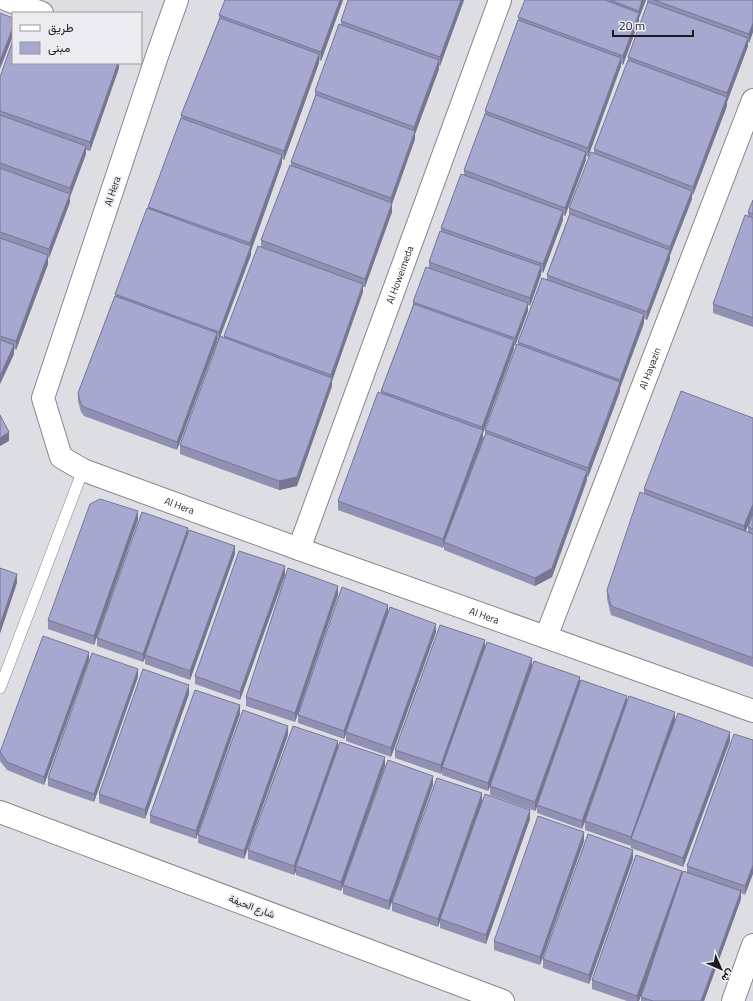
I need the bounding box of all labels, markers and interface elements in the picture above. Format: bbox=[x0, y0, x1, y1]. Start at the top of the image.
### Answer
legend bbox=[12, 12, 142, 64]
scale bar bbox=[613, 12, 693, 38]
text: 20 m bbox=[619, 16, 645, 35]
text: طريق bbox=[48, 18, 74, 37]
text: مبنى bbox=[48, 38, 70, 57]
street label: Al Hera bbox=[101, 174, 124, 208]
street label: Al Howeimeda bbox=[382, 244, 417, 306]
street label: Al Hayazin bbox=[635, 345, 665, 392]
street label: Al Hera bbox=[162, 493, 196, 518]
street label: Al Hera bbox=[467, 603, 501, 628]
street label: شارع الحيفة bbox=[227, 891, 277, 922]
north arrow bbox=[701, 949, 741, 989]
text: ش bbox=[718, 966, 738, 986]

